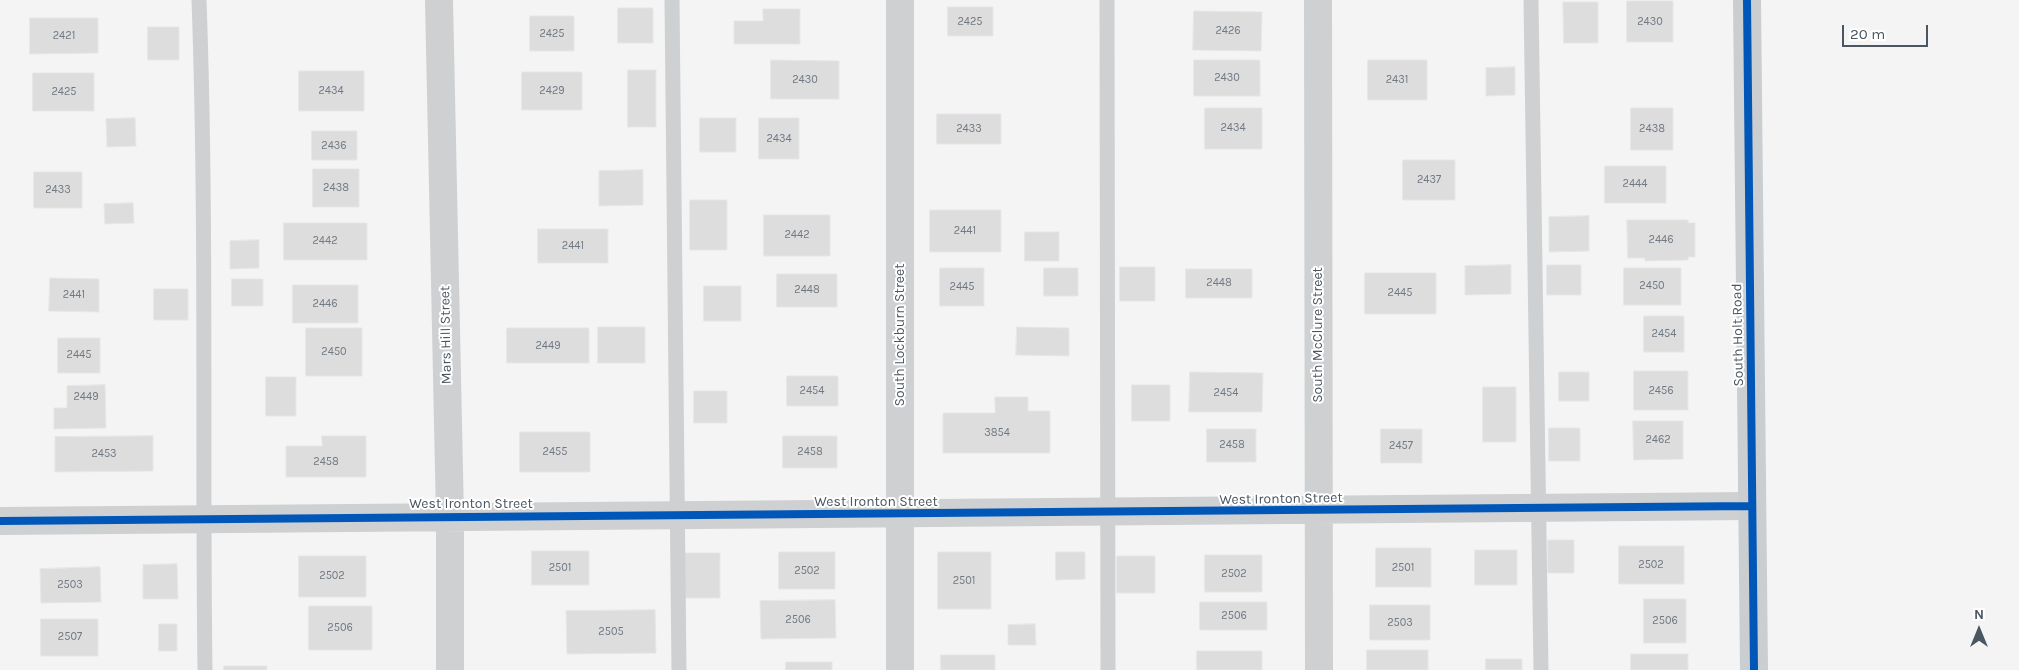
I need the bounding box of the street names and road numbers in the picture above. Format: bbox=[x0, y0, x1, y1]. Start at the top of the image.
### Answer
street label: South Lockburn Street bbox=[892, 264, 908, 406]
street label: South McClure Street bbox=[1310, 267, 1326, 403]
street label: South Holt Road bbox=[1729, 283, 1747, 387]
street label: Mars Hill Street bbox=[437, 286, 455, 384]
street label: West Ironton Street bbox=[1219, 490, 1343, 508]
street label: West Ironton Street bbox=[814, 494, 938, 510]
street label: West Ironton Street bbox=[409, 496, 533, 512]

